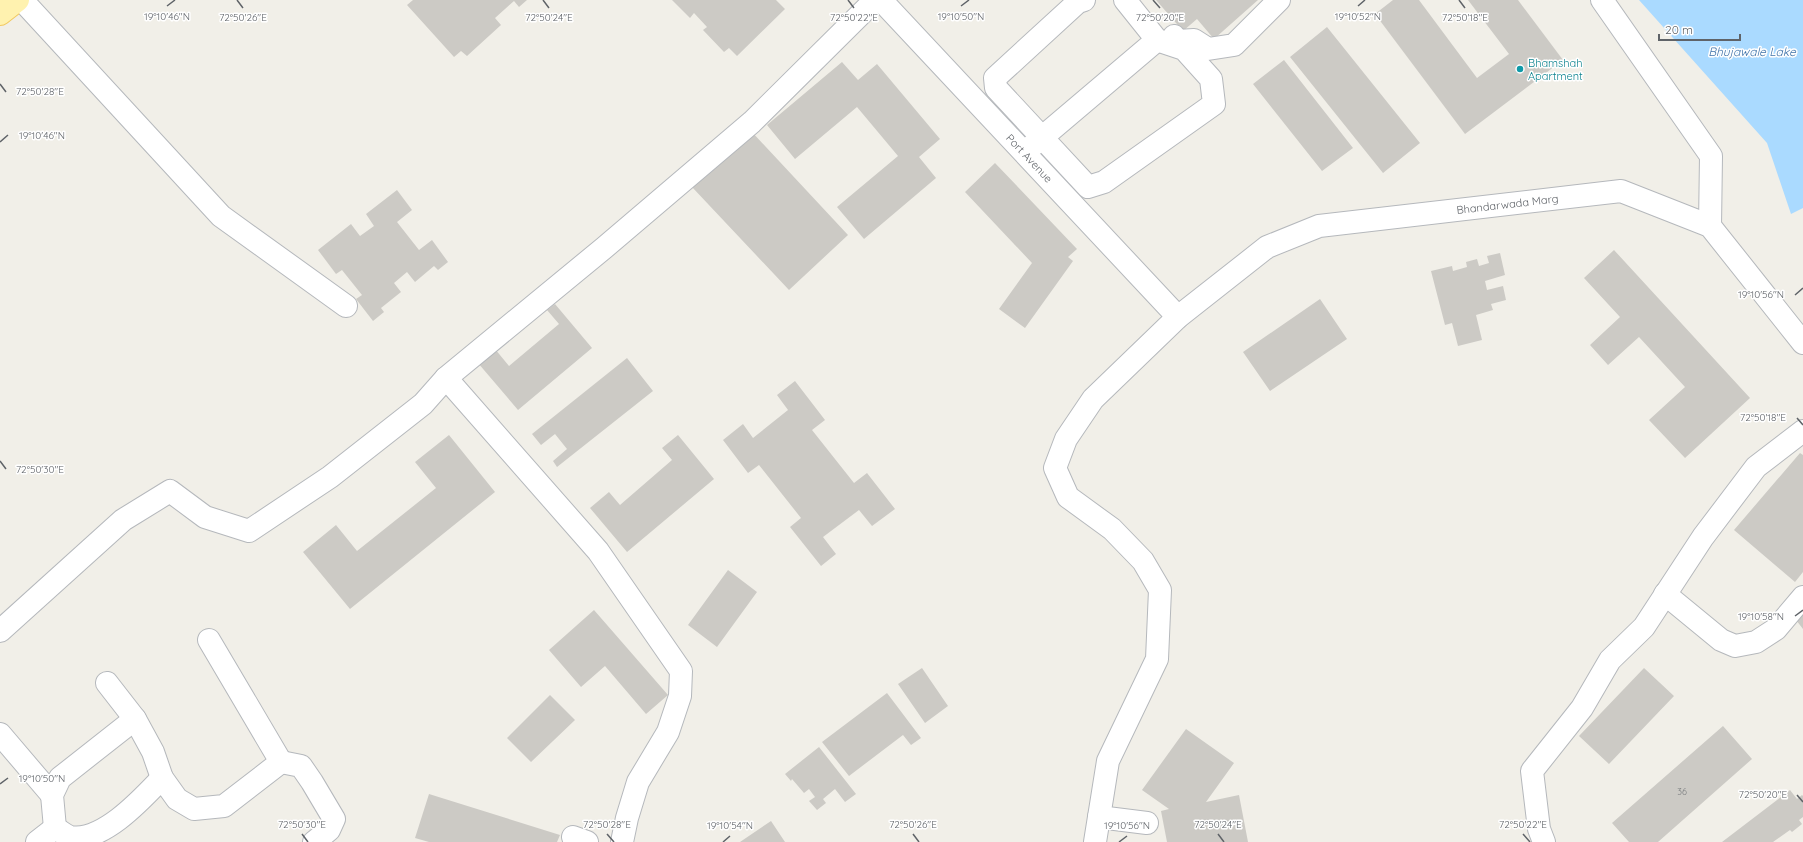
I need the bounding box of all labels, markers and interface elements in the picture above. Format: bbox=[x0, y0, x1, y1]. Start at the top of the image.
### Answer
text: 19°10'46"N bbox=[144, 10, 190, 23]
text: 19°10'50"N bbox=[938, 10, 984, 23]
text: 19°10'52"N bbox=[1335, 10, 1381, 23]
text: 72°50'26"E bbox=[219, 11, 267, 24]
text: 72°50'24"E bbox=[525, 11, 573, 24]
text: 72°50'22"E bbox=[830, 11, 878, 24]
text: 72°50'20"E bbox=[1136, 11, 1184, 24]
text: 72°50'18"E bbox=[1442, 11, 1488, 24]
scale bar bbox=[1659, 16, 1740, 42]
text: 20 m bbox=[1665, 22, 1693, 37]
water label: Bhujawale Lake bbox=[1708, 44, 1797, 59]
place label: Bhamshah Apartment bbox=[1528, 56, 1583, 83]
marker: Bhamshah Apartment bbox=[1515, 64, 1525, 74]
text: 72°50'28"E bbox=[16, 85, 64, 98]
text: 19°10'46"N bbox=[19, 129, 65, 142]
street label: Port Avenue bbox=[1003, 131, 1056, 186]
street label: Bhandarwada Marg bbox=[1456, 191, 1559, 217]
text: 19°10'56"N bbox=[1738, 288, 1784, 301]
text: 72°50'18"E bbox=[1740, 411, 1786, 424]
text: 72°50'30"E bbox=[16, 463, 64, 476]
text: 19°10'58"N bbox=[1738, 610, 1784, 623]
text: 19°10'50"N bbox=[19, 772, 65, 785]
house number: 36 bbox=[1677, 786, 1687, 797]
text: 72°50'20"E bbox=[1739, 788, 1787, 801]
text: 72°50'30"E bbox=[278, 818, 326, 831]
text: 72°50'28"E bbox=[583, 818, 631, 831]
text: 72°50'26"E bbox=[889, 818, 937, 831]
text: 72°50'24"E bbox=[1194, 818, 1242, 831]
text: 72°50'22"E bbox=[1499, 818, 1547, 831]
text: 19°10'54"N bbox=[707, 819, 753, 832]
text: 19°10'56"N bbox=[1104, 819, 1150, 832]

